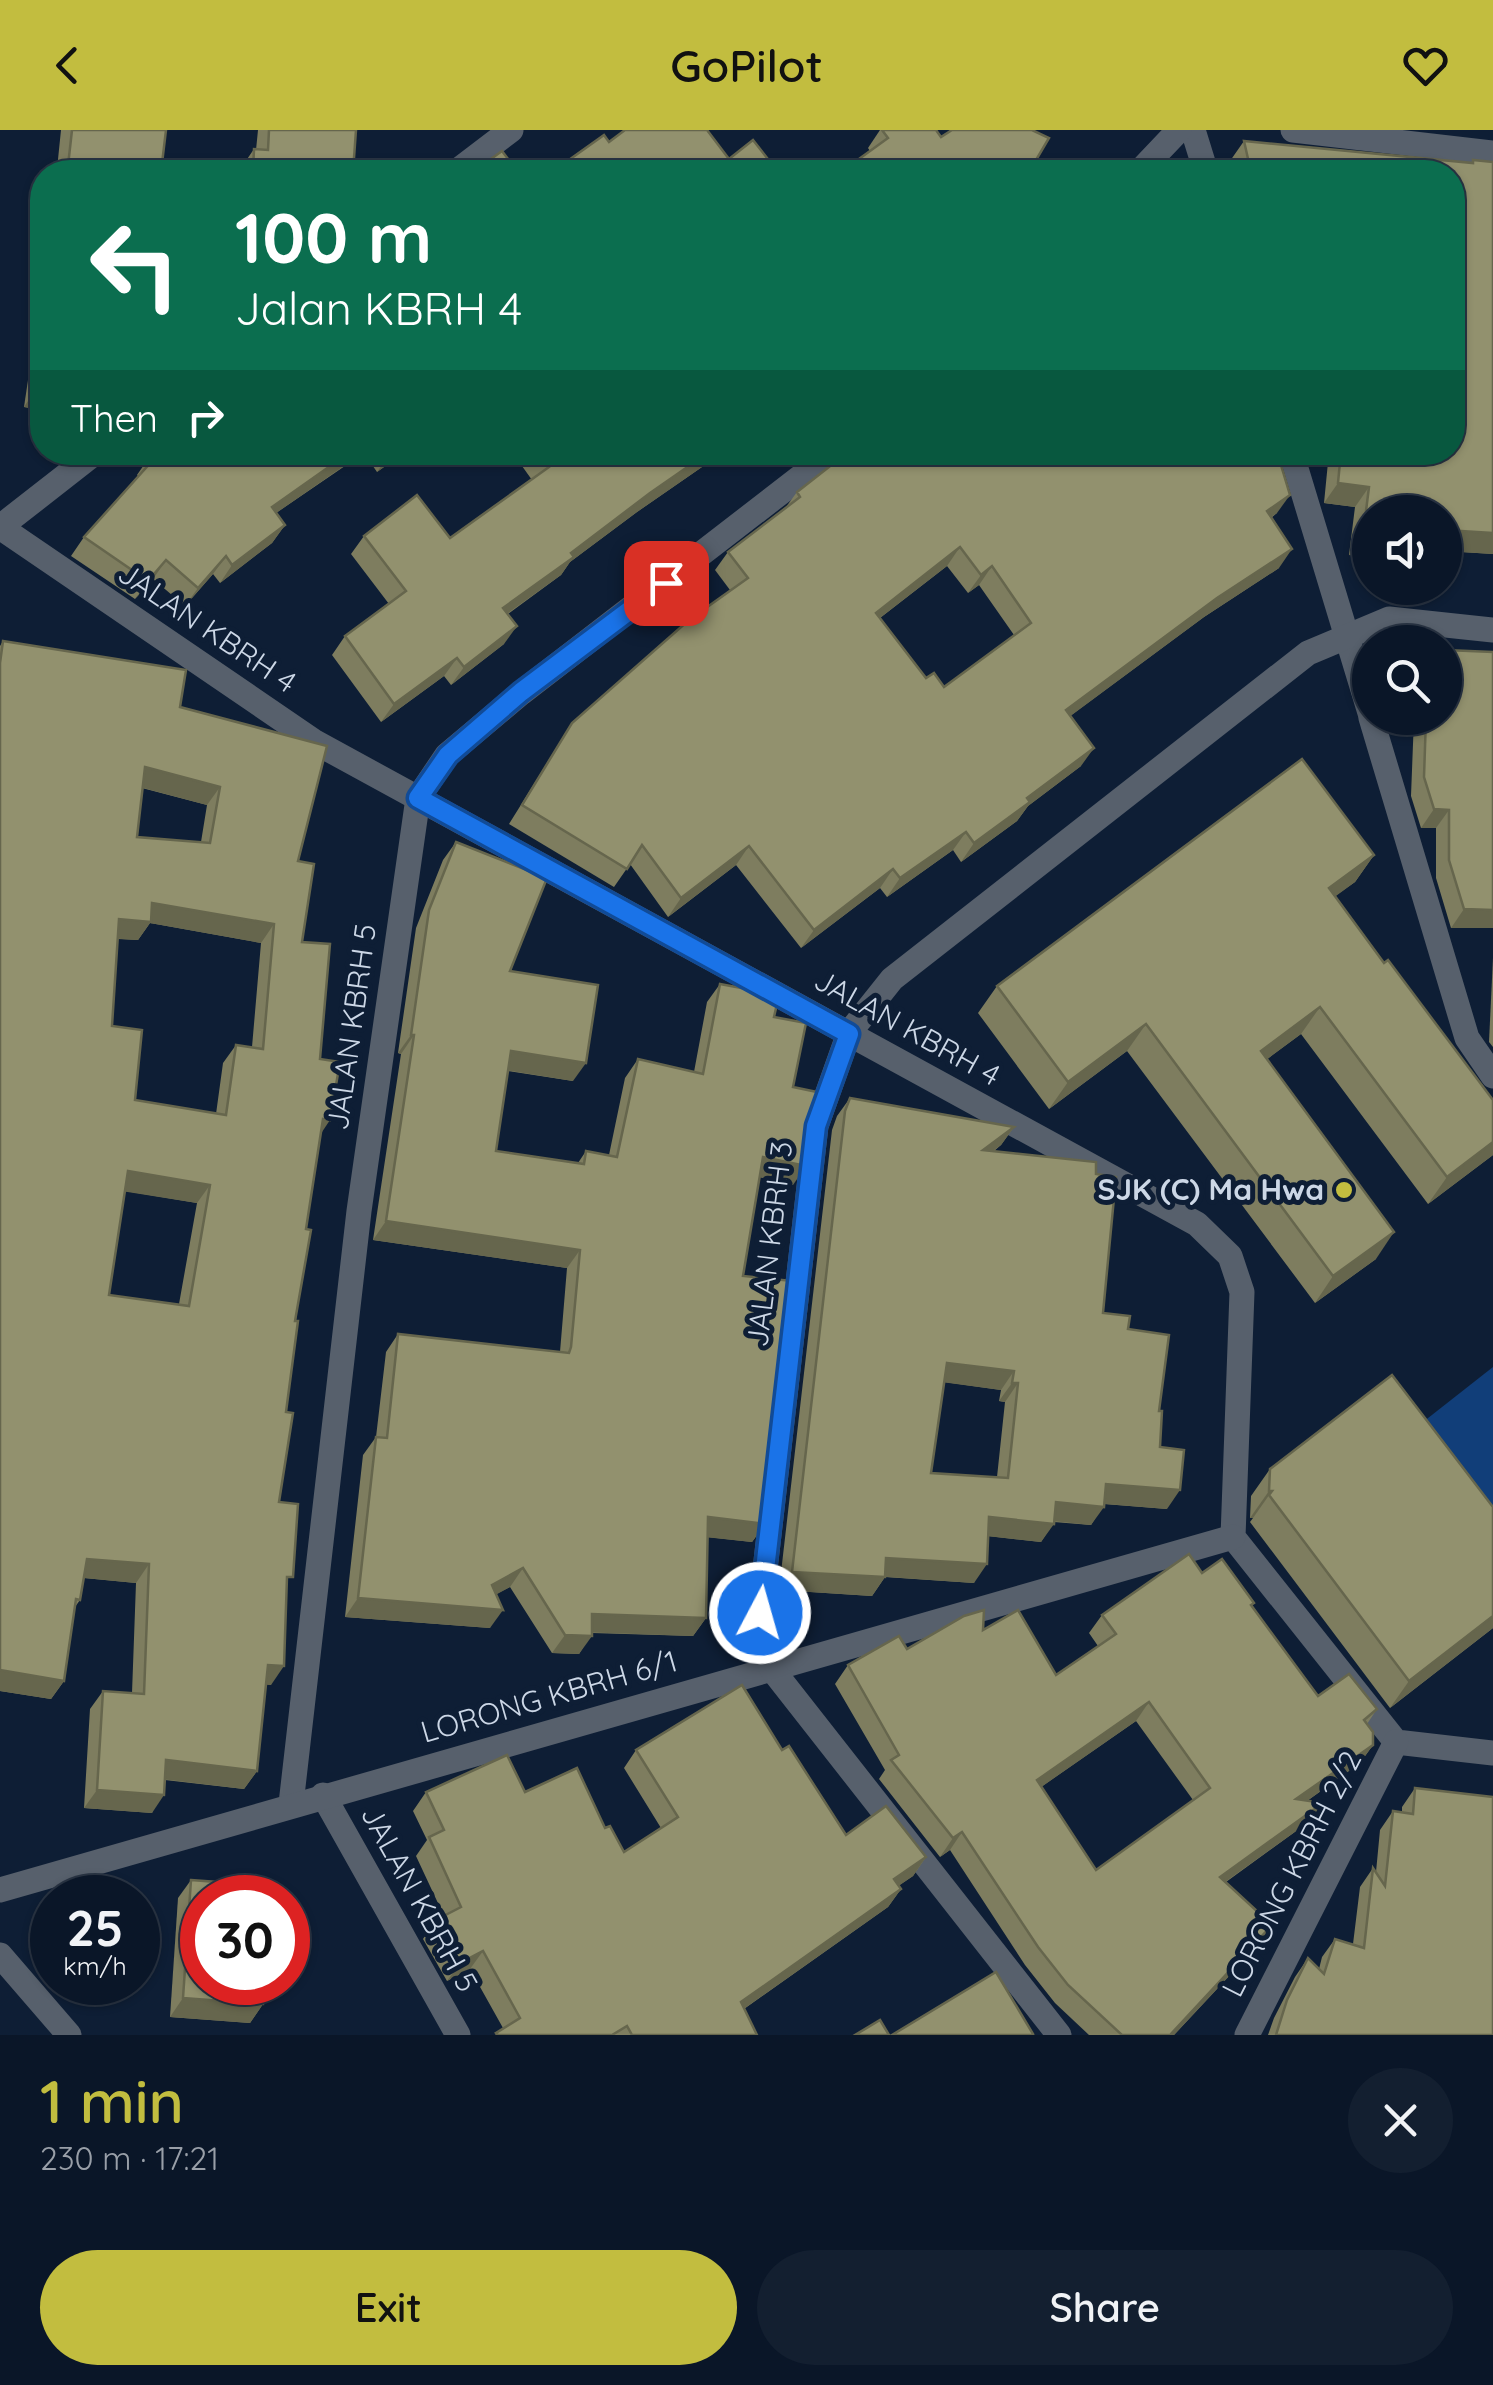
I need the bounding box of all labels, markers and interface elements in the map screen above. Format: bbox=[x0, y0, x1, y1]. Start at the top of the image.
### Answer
text: GoPilot bbox=[670, 37, 823, 93]
icon: back bbox=[40, 38, 95, 93]
icon: heart bbox=[1398, 38, 1453, 93]
text: 100 m bbox=[235, 193, 432, 281]
icon: left bbox=[70, 200, 200, 330]
text: Jalan KBRH 4 bbox=[235, 280, 522, 336]
icon: right bbox=[178, 390, 233, 445]
text: Then bbox=[70, 394, 158, 442]
map controls bbox=[1352, 495, 1462, 735]
button: sound bbox=[1352, 495, 1462, 605]
pin bbox=[624, 541, 709, 626]
street label: JALAN KBRH 4 bbox=[111, 554, 304, 701]
icon: arrive bbox=[639, 556, 694, 611]
button: search bbox=[1352, 625, 1462, 735]
street label: JALAN KBRH 5 bbox=[318, 921, 384, 1132]
street label: JALAN KBRH 4 bbox=[808, 960, 1007, 1094]
street label: JALAN KBRH 3 bbox=[738, 1139, 800, 1349]
place label: SJK (C) Ma Hwa bbox=[1097, 1170, 1324, 1208]
marker: SJK (C) Ma Hwa bbox=[1333, 1179, 1355, 1201]
position arrow bbox=[708, 1561, 812, 1665]
street label: LORONG KBRH 6/1 bbox=[416, 1641, 681, 1751]
street label: LORONG KBRH 2/2 bbox=[1213, 1744, 1370, 2003]
street label: JALAN KBRH 5 bbox=[353, 1799, 487, 1998]
speed limit sign: 30 bbox=[180, 1875, 310, 2005]
text: 25 bbox=[66, 1896, 124, 1959]
text: km/h bbox=[63, 1950, 127, 1981]
text: 1 min bbox=[40, 2063, 184, 2138]
button: close bbox=[1348, 2068, 1453, 2173]
text: 230 m · 17:21 bbox=[40, 2138, 219, 2178]
button: Exit bbox=[40, 2250, 737, 2365]
button: Share bbox=[757, 2250, 1453, 2365]

